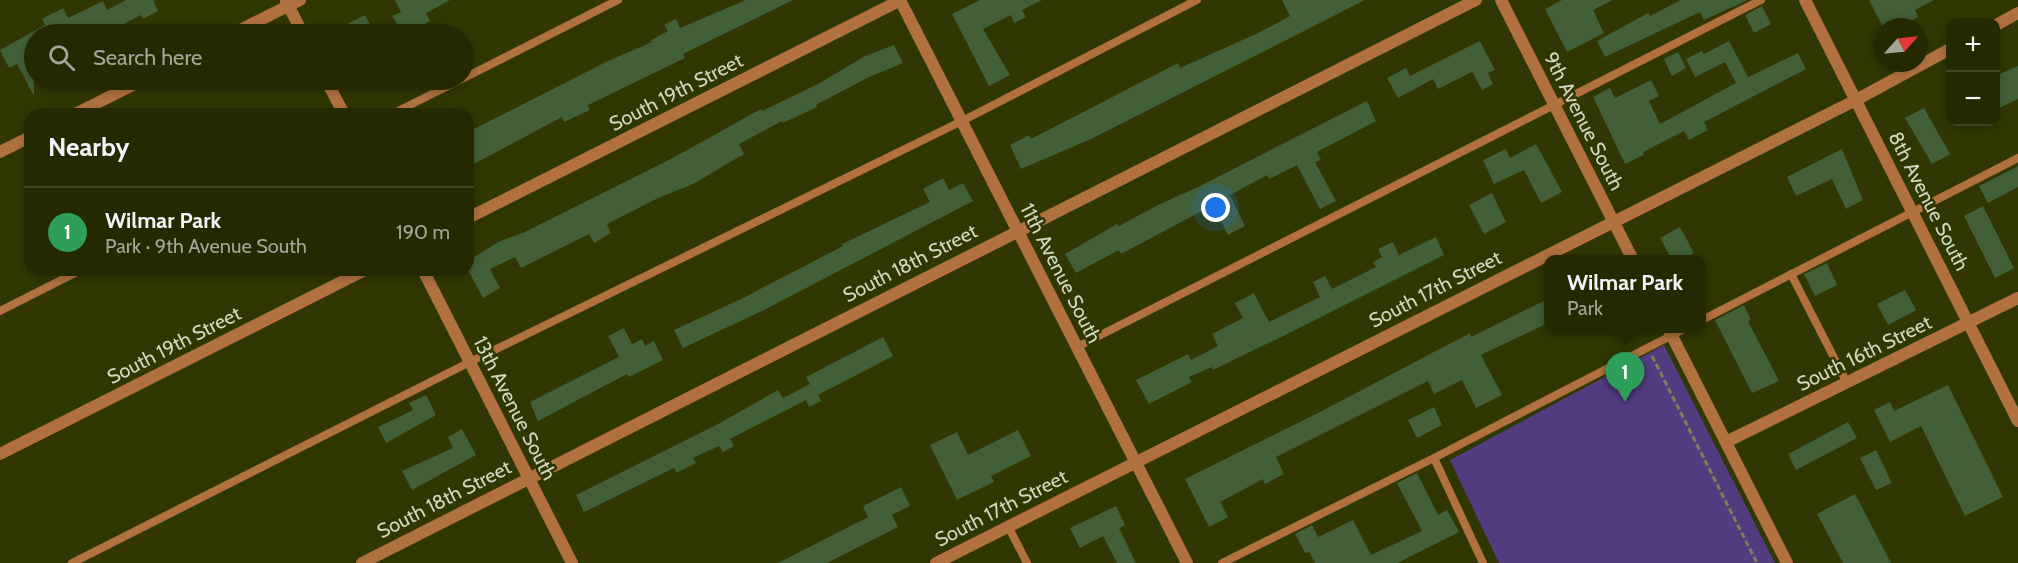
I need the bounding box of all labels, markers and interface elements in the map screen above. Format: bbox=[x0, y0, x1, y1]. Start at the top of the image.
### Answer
north arrow bbox=[1874, 18, 1928, 72]
map controls bbox=[1946, 18, 2000, 126]
button: + bbox=[1946, 18, 2000, 72]
search box bbox=[24, 24, 474, 90]
icon: search bbox=[45, 41, 78, 74]
text: Search here bbox=[93, 44, 202, 71]
street label: South 19th Street bbox=[605, 48, 747, 136]
street label: 9th Avenue South bbox=[1539, 48, 1629, 194]
button: − bbox=[1946, 72, 2000, 126]
street label: 8th Avenue South bbox=[1884, 127, 1974, 275]
text: Nearby bbox=[48, 131, 129, 163]
your location bbox=[1201, 193, 1230, 222]
street label: 11th Avenue South bbox=[1015, 199, 1107, 347]
text: Wilmar Park bbox=[105, 207, 221, 234]
street label: South 18th Street bbox=[839, 219, 981, 307]
text: 1 bbox=[64, 220, 71, 244]
text: 190 m bbox=[396, 220, 450, 244]
text: Park · 9th Avenue South bbox=[105, 234, 307, 258]
street label: South 17th Street bbox=[1365, 245, 1505, 333]
popup bbox=[1544, 255, 1706, 333]
text: Wilmar Park bbox=[1567, 269, 1683, 296]
text: Park bbox=[1567, 296, 1603, 320]
street label: South 19th Street bbox=[103, 301, 245, 389]
street label: South 16th Street bbox=[1793, 310, 1935, 396]
street label: 13th Avenue South bbox=[468, 332, 562, 484]
pin: 1 bbox=[1606, 352, 1644, 402]
street label: South 18th Street bbox=[373, 455, 515, 543]
street label: South 17th Street bbox=[931, 464, 1071, 552]

